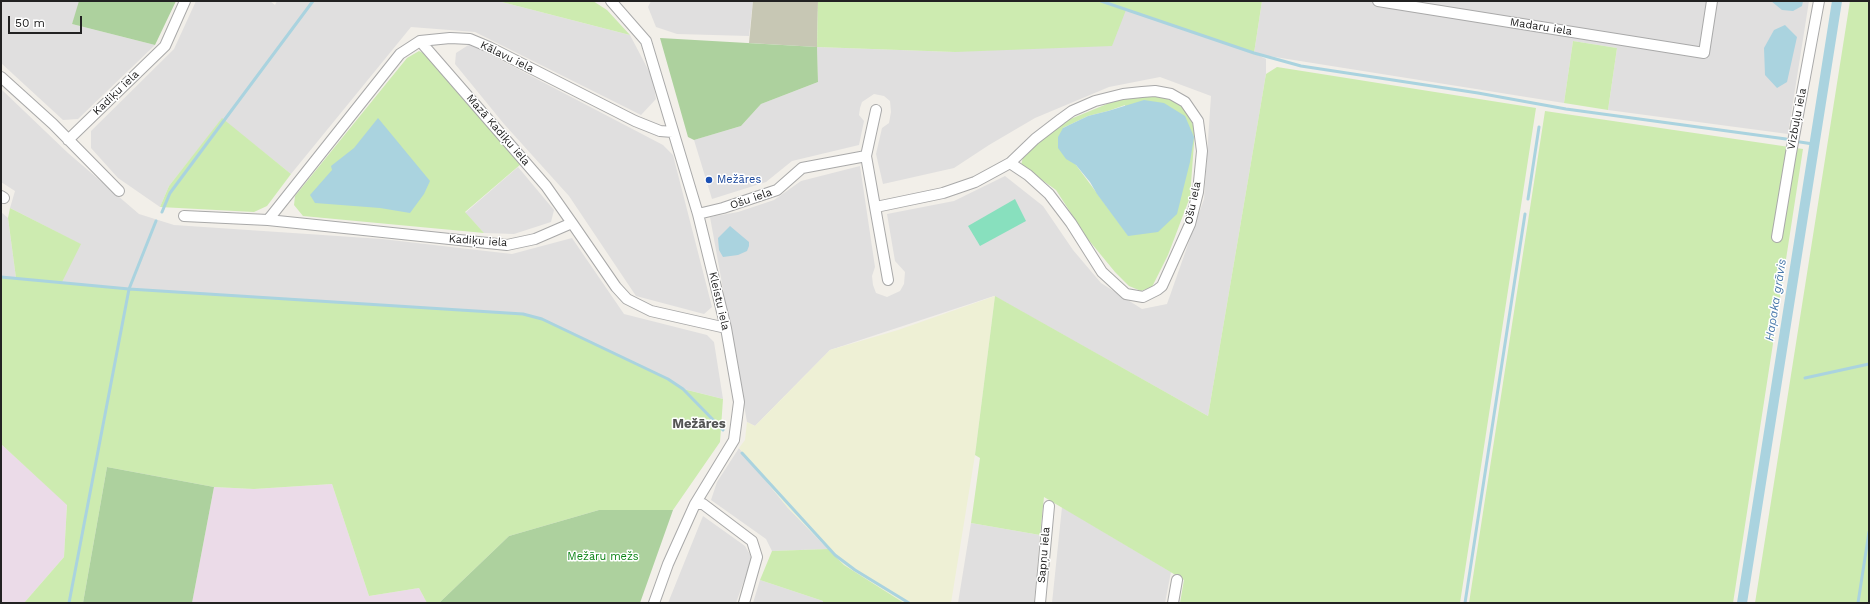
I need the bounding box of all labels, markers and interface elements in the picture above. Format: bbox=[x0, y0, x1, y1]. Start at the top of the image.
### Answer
scale bar bbox=[10, 8, 84, 34]
text: 50 m bbox=[15, 16, 45, 30]
street label: Madaru iela bbox=[1509, 16, 1573, 38]
street label: Kālavu iela bbox=[478, 38, 536, 76]
street label: Kadiķu iela bbox=[90, 68, 142, 118]
street label: Vizbuļu iela bbox=[1785, 87, 1809, 151]
street label: Mazā Kadiķu iela bbox=[463, 92, 533, 168]
place label: Mežāres bbox=[717, 173, 761, 187]
marker: Mežāres bbox=[704, 175, 714, 185]
street label: Ošu iela bbox=[1182, 180, 1204, 226]
street label: Ošu iela bbox=[728, 186, 774, 212]
street label: Kadiķu iela bbox=[448, 232, 508, 250]
water label: Hapaka grāvis bbox=[1762, 258, 1790, 342]
street label: Kleistu iela bbox=[706, 270, 732, 332]
district label: Mežāres bbox=[672, 416, 726, 432]
street label: Sapņu iela bbox=[1035, 526, 1053, 584]
park label: Mežāru mežs bbox=[567, 550, 639, 564]

